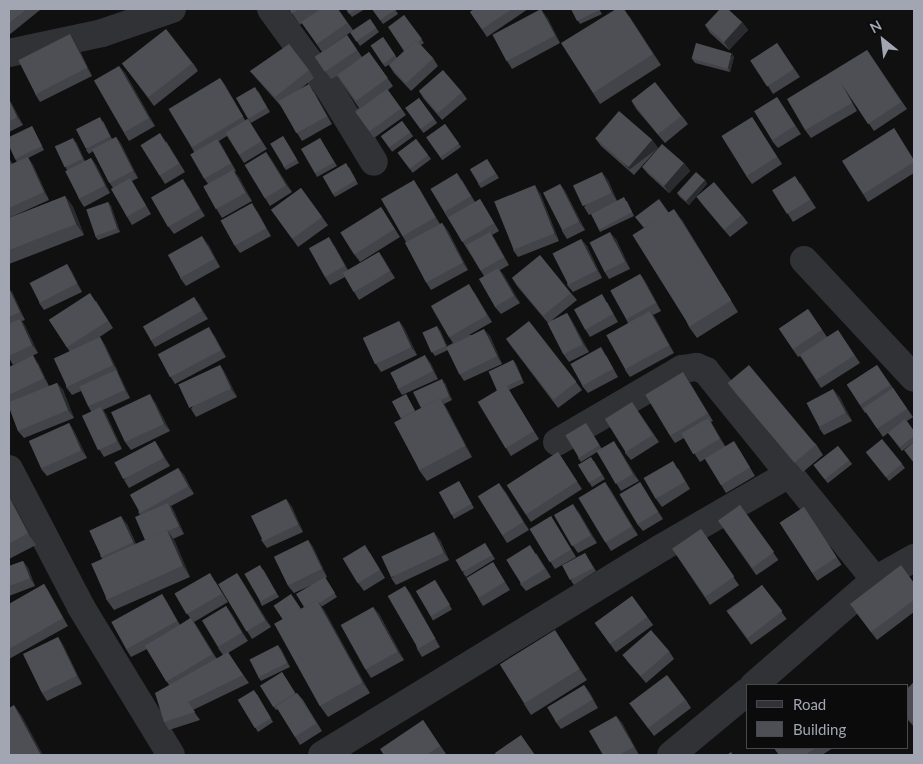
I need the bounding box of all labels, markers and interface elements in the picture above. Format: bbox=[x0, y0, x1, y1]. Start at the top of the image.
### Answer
north arrow bbox=[858, 15, 908, 65]
text: N bbox=[867, 16, 884, 36]
legend bbox=[746, 684, 908, 749]
text: Road bbox=[793, 695, 826, 713]
text: Building bbox=[793, 720, 846, 738]

